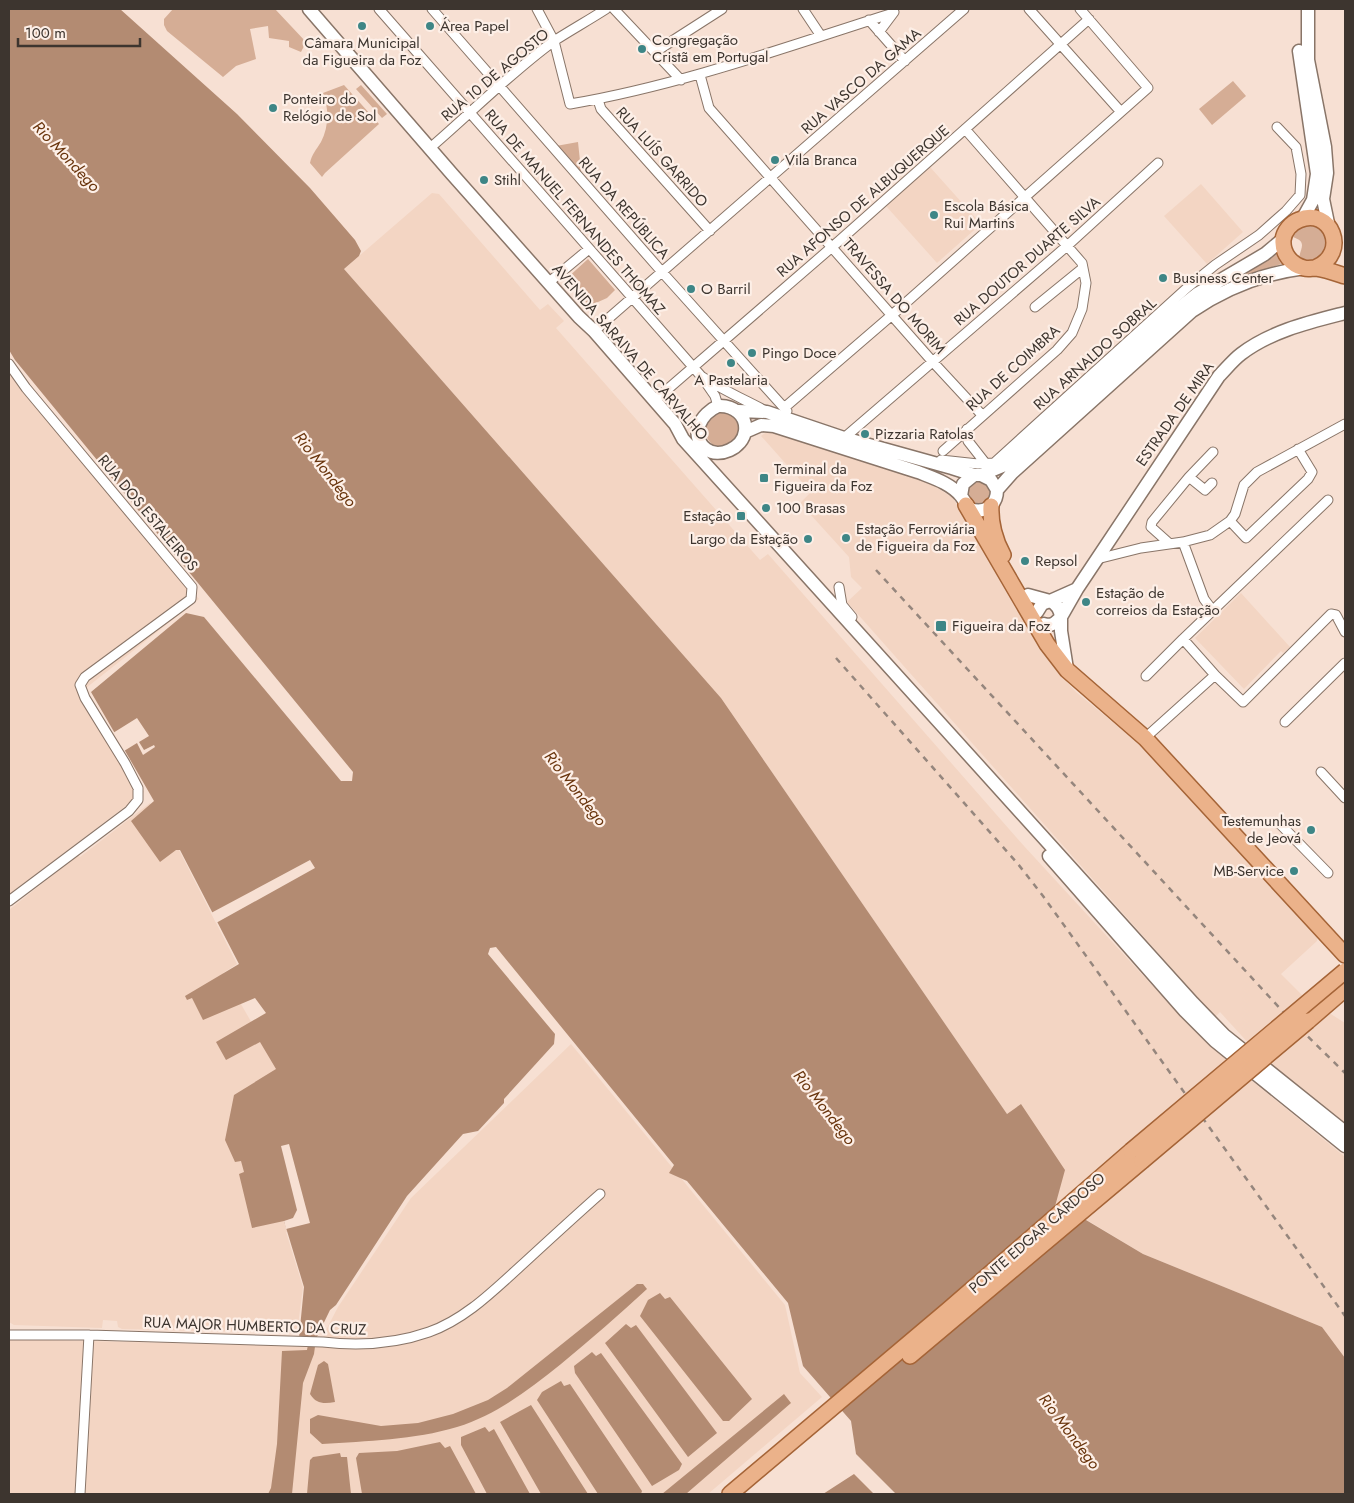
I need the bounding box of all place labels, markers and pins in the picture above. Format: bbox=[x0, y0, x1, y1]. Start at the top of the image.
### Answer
place label: Área Papel bbox=[440, 15, 509, 37]
marker: Câmara Municipal da Figueira da Foz bbox=[356, 20, 368, 32]
marker: Área Papel bbox=[424, 20, 436, 32]
place label: Congregação Cristã em Portugal bbox=[652, 29, 768, 68]
place label: Câmara Municipal da Figueira da Foz bbox=[303, 32, 421, 71]
marker: Congregação Cristã em Portugal bbox=[636, 43, 648, 55]
place label: Ponteiro do Relógio de Sol bbox=[283, 88, 377, 127]
marker: Ponteiro do Relógio de Sol bbox=[267, 102, 279, 114]
place label: Vila Branca bbox=[785, 149, 857, 171]
marker: Vila Branca bbox=[769, 154, 781, 166]
place label: Stihl bbox=[494, 169, 521, 191]
marker: Stihl bbox=[478, 174, 490, 186]
place label: Escola Básica Rui Martins bbox=[944, 195, 1029, 234]
marker: Escola Básica Rui Martins bbox=[928, 209, 940, 221]
place label: Business Center bbox=[1173, 267, 1275, 289]
marker: Business Center bbox=[1157, 272, 1169, 284]
place label: O Barril bbox=[701, 278, 751, 300]
marker: O Barril bbox=[685, 283, 697, 295]
place label: Pingo Doce bbox=[762, 342, 837, 364]
marker: Pingo Doce bbox=[746, 347, 758, 359]
marker: A Pastelaria bbox=[725, 357, 737, 369]
place label: A Pastelaria bbox=[694, 369, 768, 391]
place label: Pizzaria Ratolas bbox=[875, 423, 973, 445]
marker: Pizzaria Ratolas bbox=[859, 428, 871, 440]
place label: Terminal da Figueira da Foz bbox=[774, 458, 873, 497]
marker: Terminal da Figueira da Foz bbox=[758, 472, 770, 484]
place label: 100 Brasas bbox=[776, 497, 845, 519]
marker: 100 Brasas bbox=[760, 502, 772, 514]
place label: Estaçâo bbox=[683, 505, 731, 527]
marker: Estaçâo bbox=[735, 510, 747, 522]
place label: Estação Ferroviária de Figueira da Foz bbox=[856, 518, 975, 557]
place label: Largo da Estação bbox=[690, 528, 798, 550]
marker: Estação Ferroviária de Figueira da Foz bbox=[840, 532, 852, 544]
marker: Largo da Estação bbox=[802, 533, 814, 545]
place label: Repsol bbox=[1035, 550, 1077, 572]
marker: Repsol bbox=[1019, 555, 1031, 567]
place label: Estação de correios da Estação bbox=[1096, 582, 1220, 621]
marker: Estação de correios da Estação bbox=[1080, 596, 1092, 608]
place label: Figueira da Foz bbox=[952, 615, 1051, 637]
marker: Figueira da Foz bbox=[934, 619, 948, 633]
place label: Testemunhas de Jeová bbox=[1222, 810, 1301, 849]
marker: Testemunhas de Jeová bbox=[1305, 824, 1317, 836]
place label: MB-Service bbox=[1213, 860, 1284, 882]
marker: MB-Service bbox=[1288, 865, 1300, 877]

